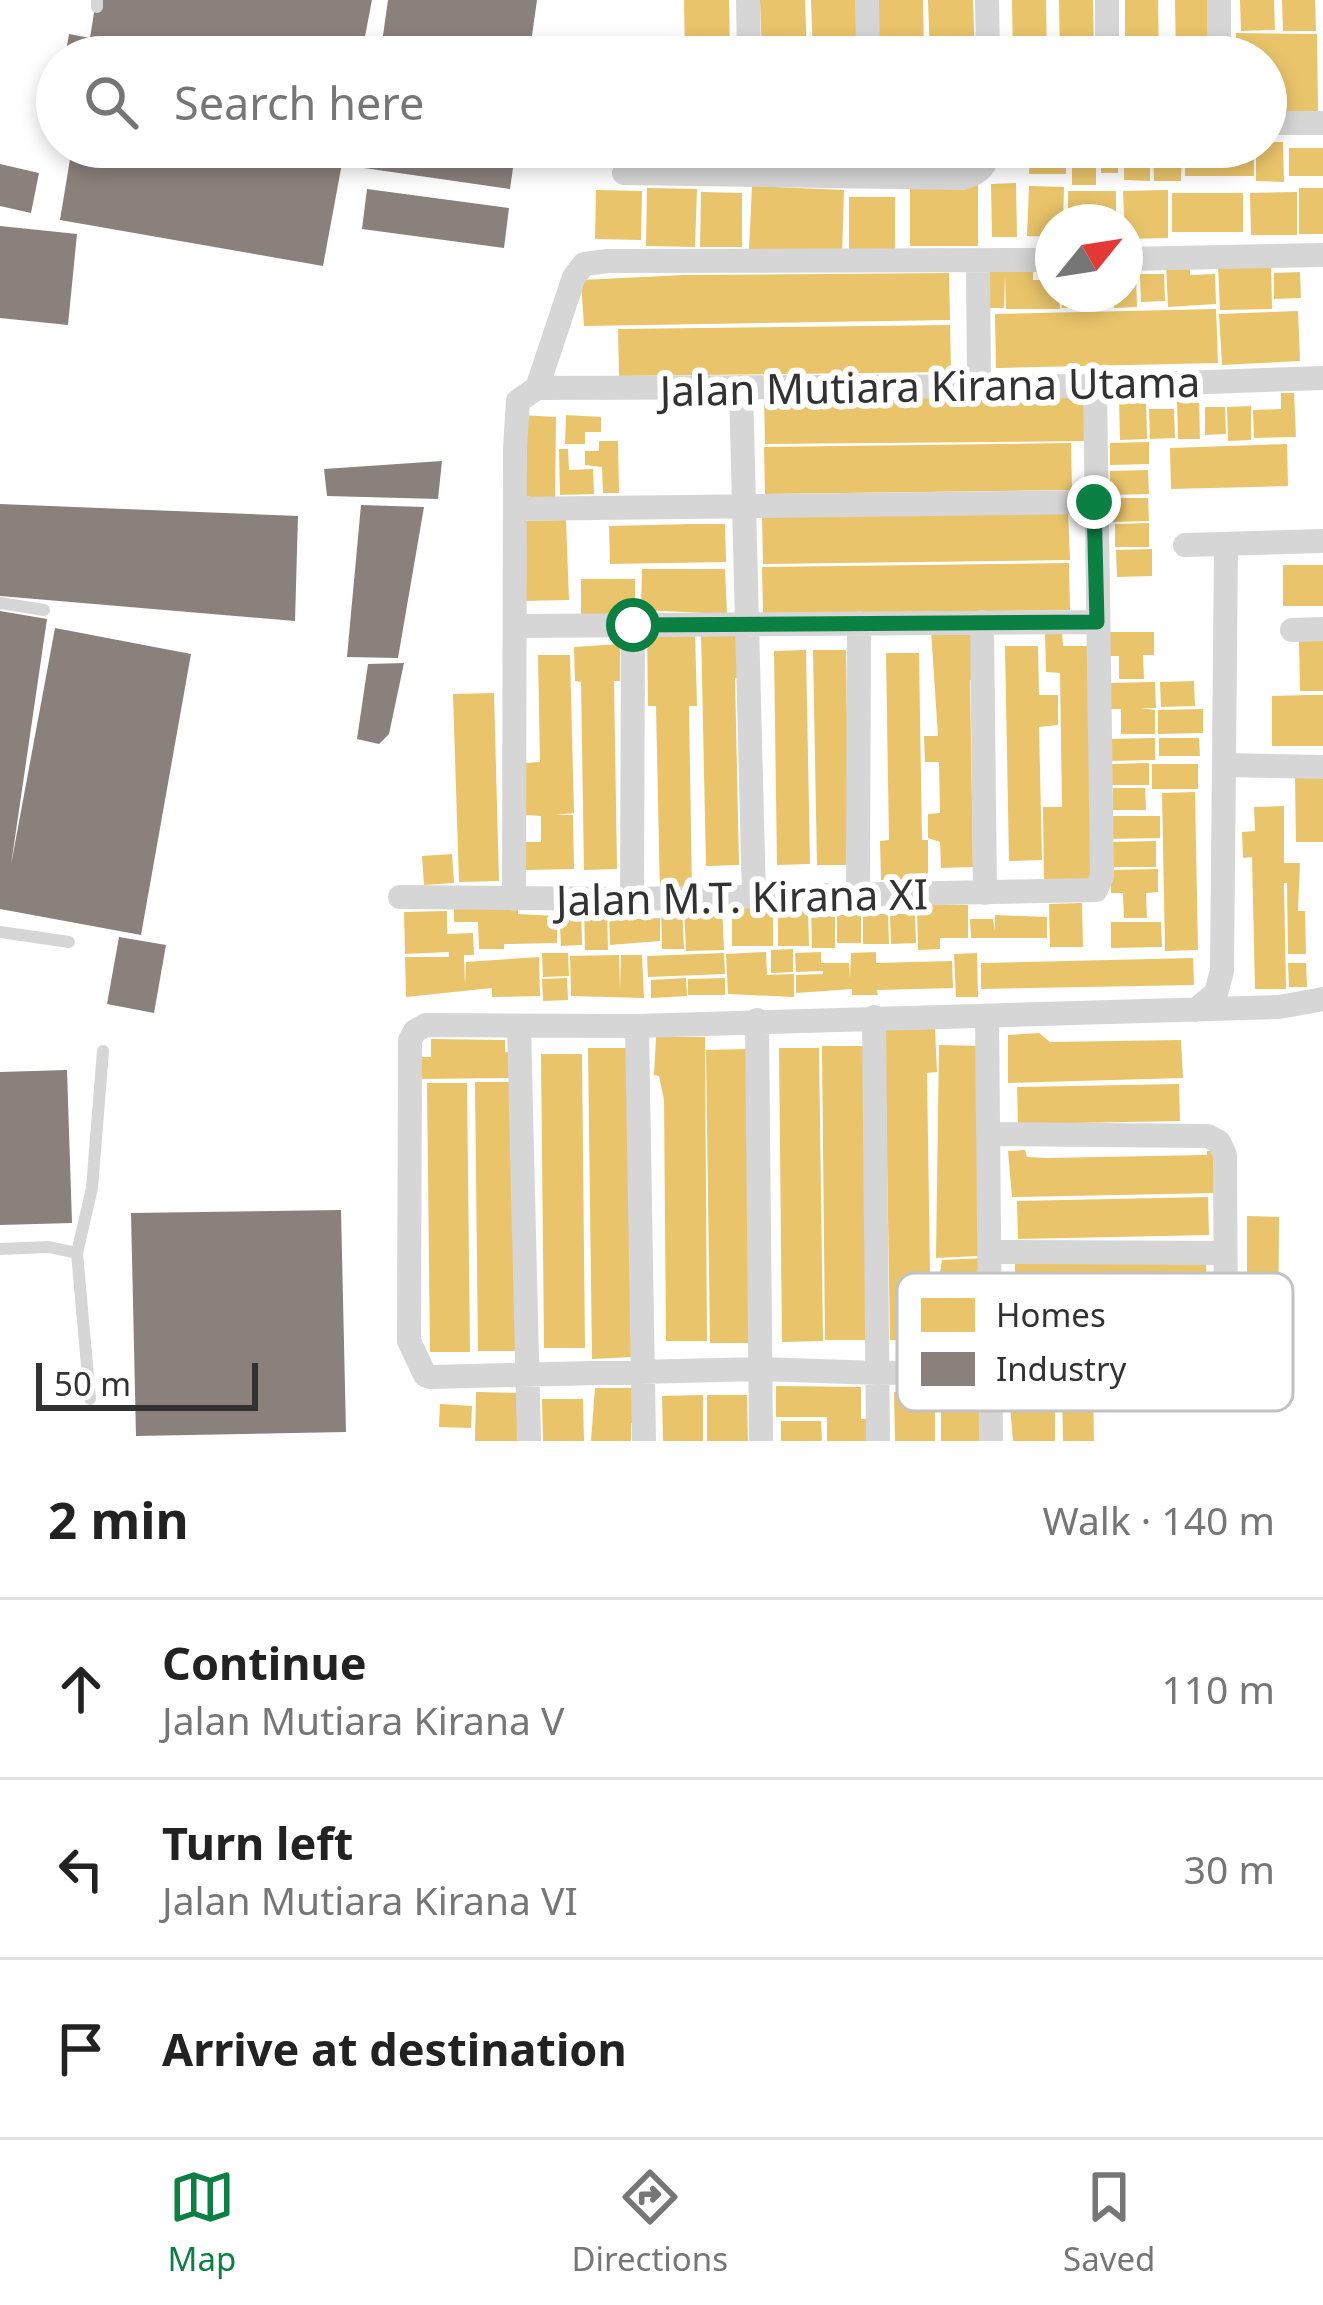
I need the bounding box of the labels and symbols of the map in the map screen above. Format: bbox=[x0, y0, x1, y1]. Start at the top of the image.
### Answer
north arrow bbox=[1035, 204, 1143, 312]
street label: Jalan Mutiara Kirana Utama bbox=[655, 352, 1201, 418]
route end bbox=[1067, 475, 1121, 529]
route start bbox=[606, 598, 660, 652]
street label: Jalan M.T. Kirana XI bbox=[552, 864, 928, 928]
legend bbox=[897, 1273, 1293, 1411]
text: Homes bbox=[996, 1292, 1106, 1337]
text: Industry bbox=[996, 1346, 1127, 1391]
scale bar bbox=[36, 1357, 258, 1410]

